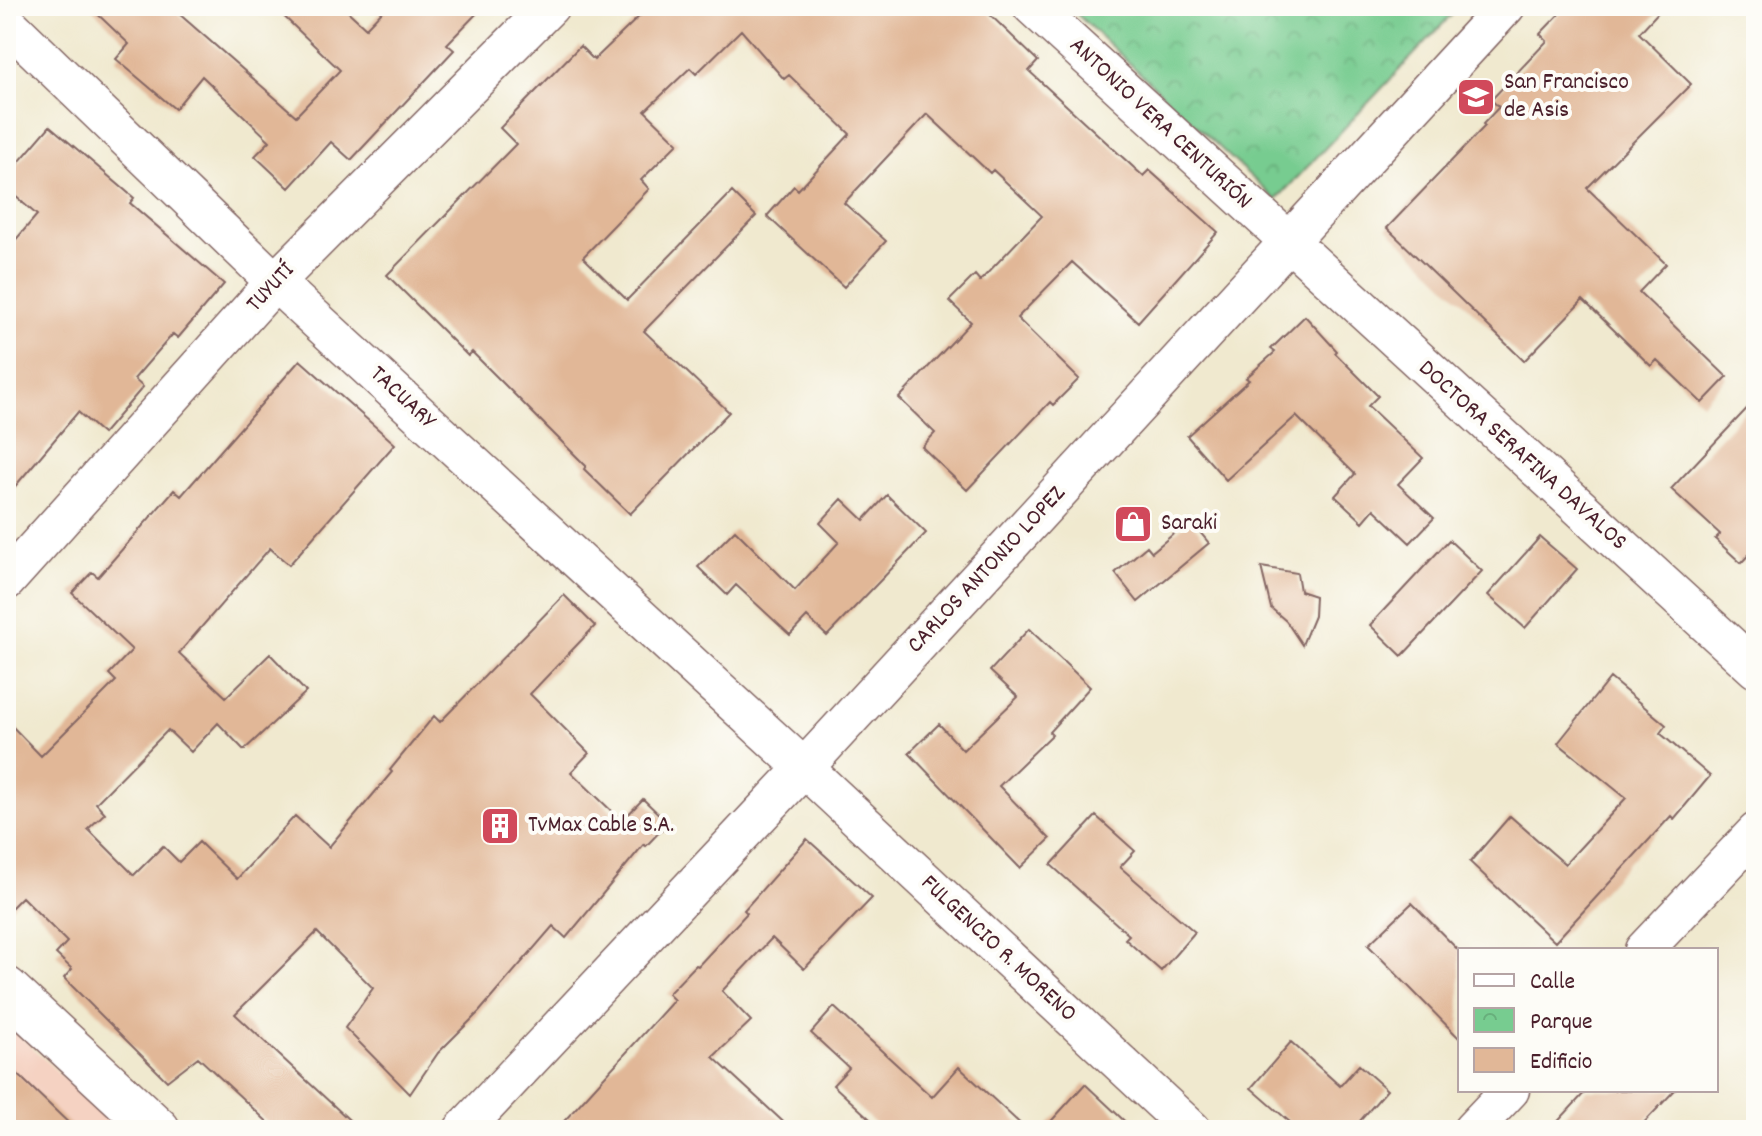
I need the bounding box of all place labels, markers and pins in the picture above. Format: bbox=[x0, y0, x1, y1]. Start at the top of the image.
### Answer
place label: San Francisco de Asis bbox=[1504, 66, 1629, 128]
school or university icon: San Francisco de Asis bbox=[1455, 76, 1497, 118]
shop icon: Saraki bbox=[1112, 503, 1154, 545]
place label: Saraki bbox=[1161, 507, 1217, 541]
building icon: TvMax Cable S.A. bbox=[479, 805, 521, 847]
place label: TvMax Cable S.A. bbox=[528, 809, 674, 843]

